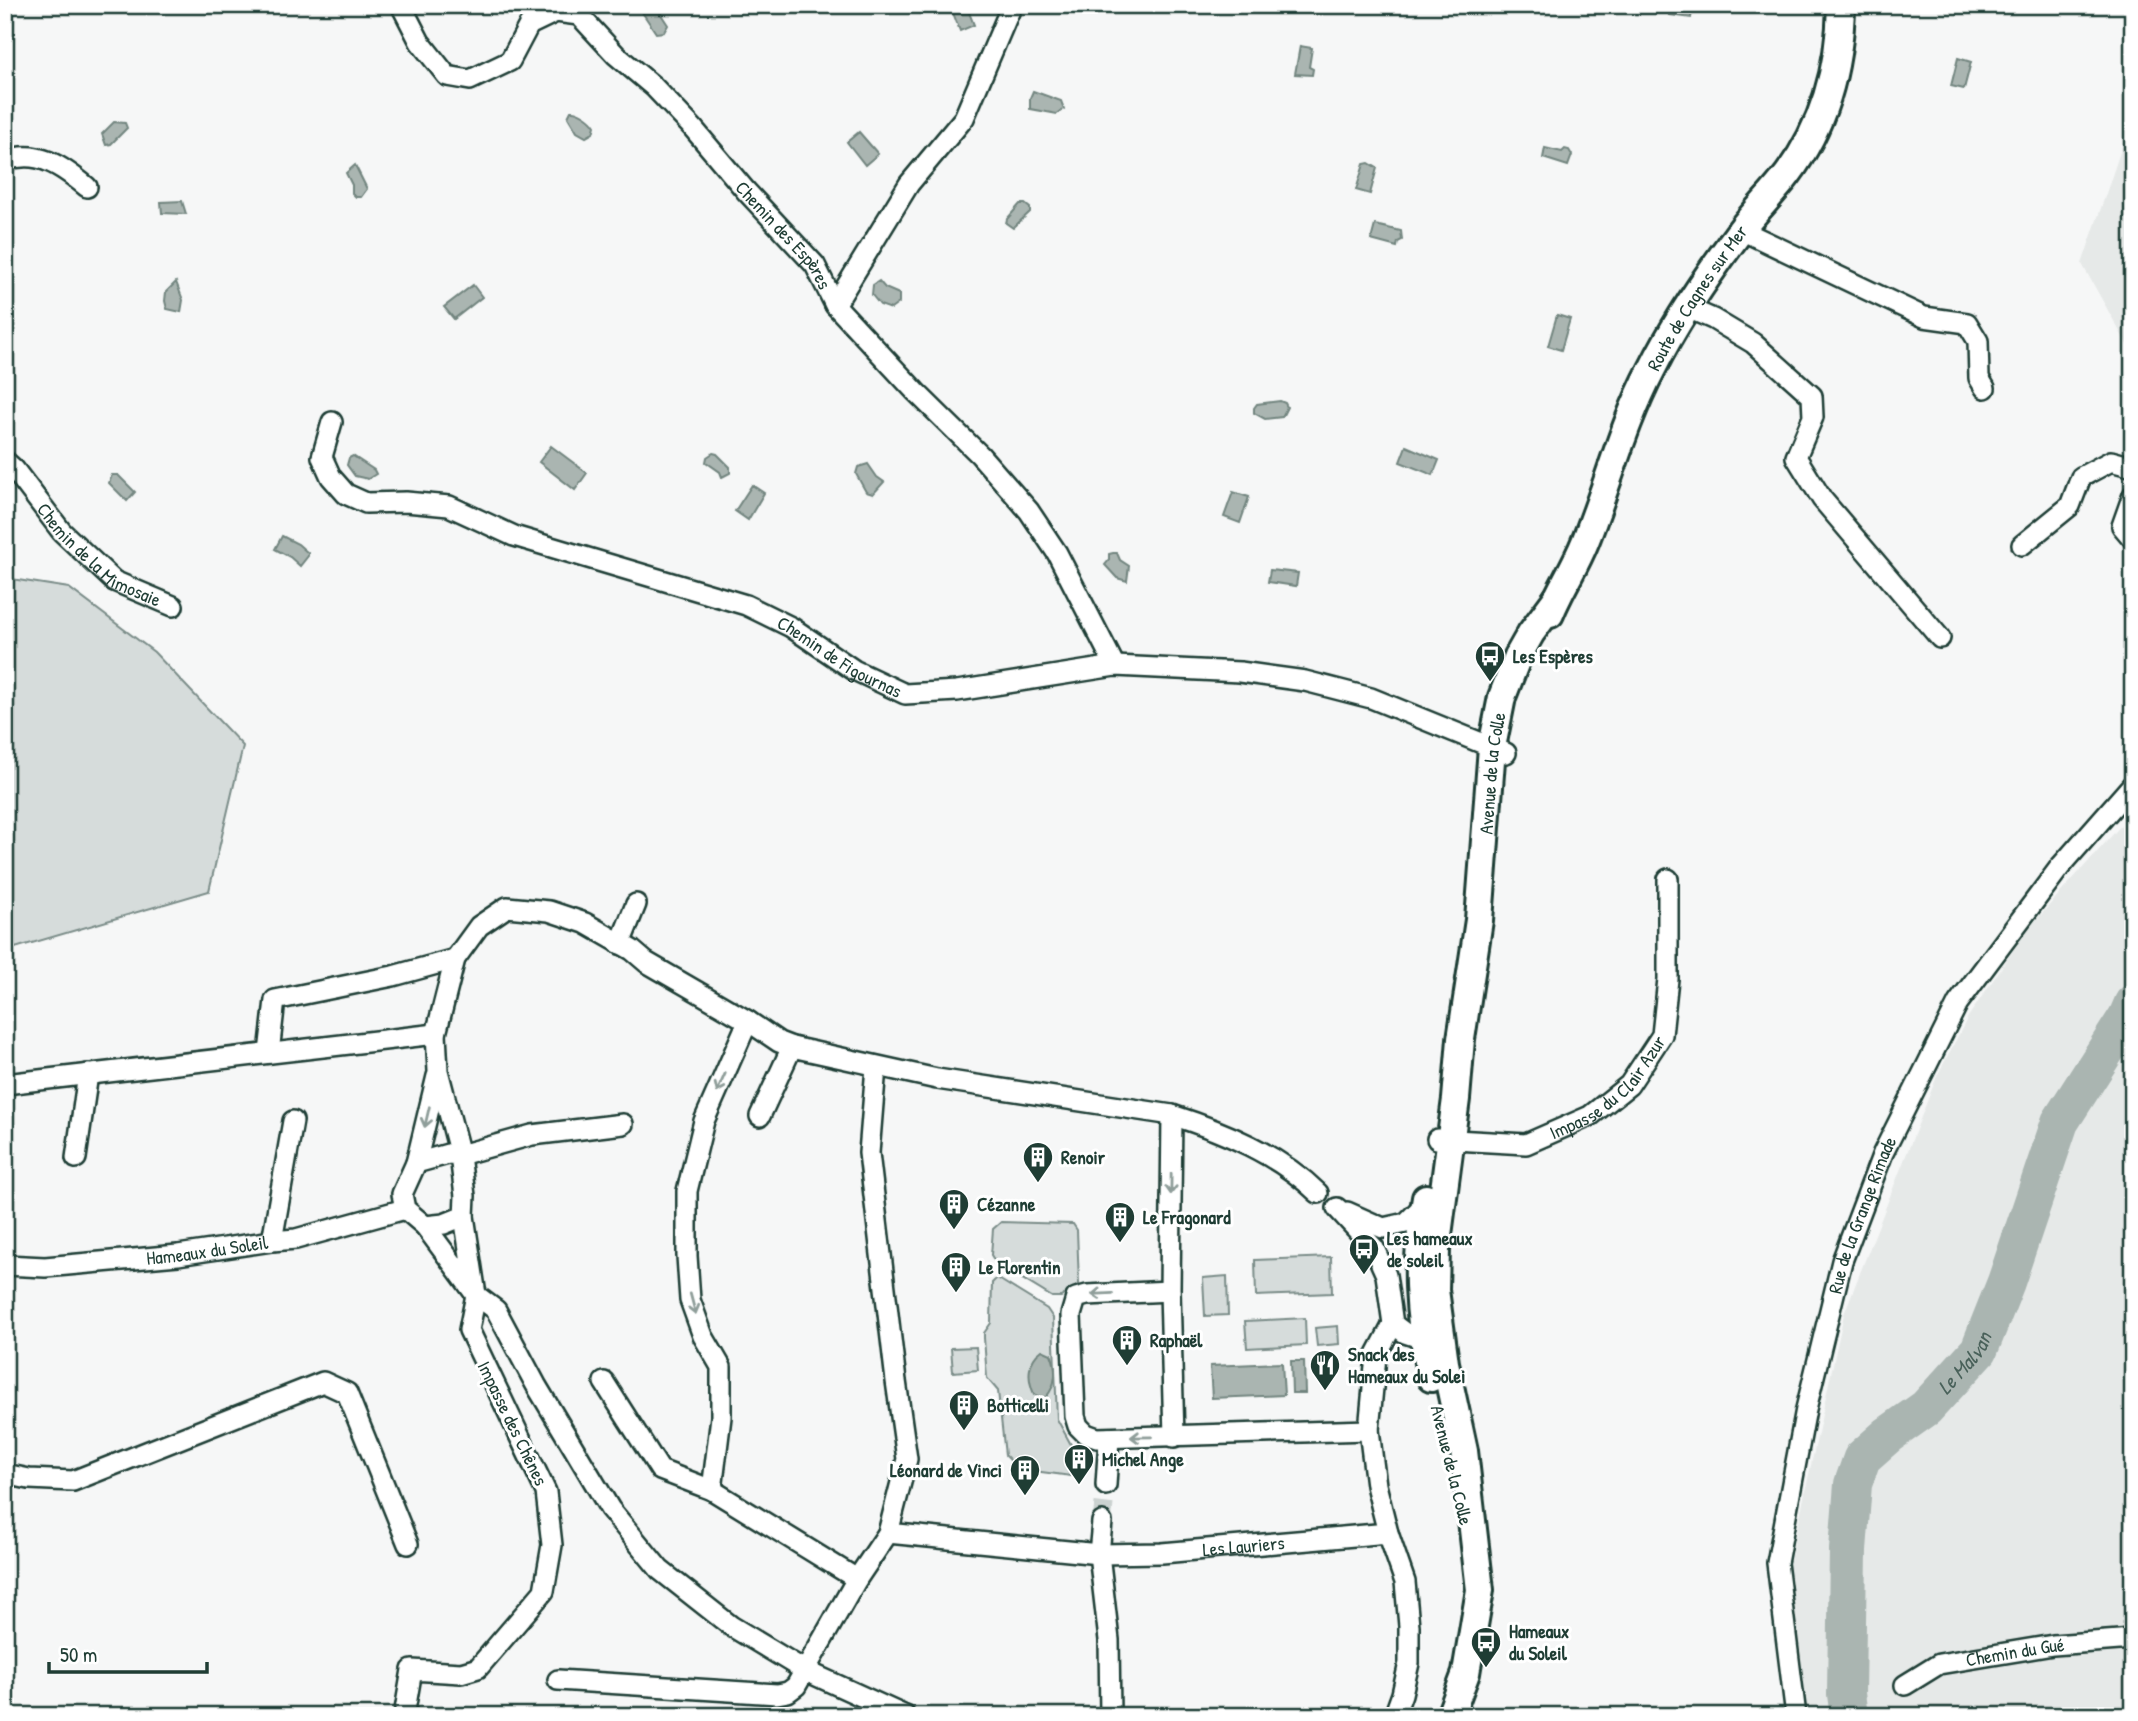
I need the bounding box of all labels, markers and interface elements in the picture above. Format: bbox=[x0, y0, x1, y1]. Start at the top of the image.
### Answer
street label: Chemin des Espères bbox=[730, 175, 838, 294]
street label: Route de Cagnes sur Mer bbox=[1640, 219, 1754, 375]
street label: Chemin de la Mimosaie bbox=[31, 497, 165, 613]
street label: Chemin de Figournas bbox=[773, 609, 906, 704]
bus stop icon: Les Espères bbox=[1473, 639, 1507, 683]
place label: Les Espères bbox=[1513, 643, 1594, 670]
street label: Avenue de la Colle bbox=[1472, 709, 1512, 835]
street label: Impasse du Clair Azur bbox=[1545, 1029, 1672, 1145]
one-way arrow bbox=[713, 1072, 726, 1093]
one-way arrow bbox=[420, 1105, 433, 1128]
street label: Rue de la Grange Rimade bbox=[1822, 1132, 1902, 1296]
building icon: Renoir bbox=[1021, 1140, 1055, 1184]
place label: Renoir bbox=[1061, 1144, 1106, 1170]
one-way arrow bbox=[1165, 1172, 1178, 1195]
building icon: Cézanne bbox=[937, 1187, 971, 1231]
place label: Cézanne bbox=[977, 1191, 1036, 1217]
building icon: Le Fragonard bbox=[1103, 1200, 1137, 1244]
place label: Le Fragonard bbox=[1143, 1204, 1231, 1231]
place label: Les hameaux de soleil bbox=[1387, 1225, 1473, 1273]
street label: Hameaux du Soleil bbox=[145, 1229, 271, 1271]
bus stop icon: Les hameaux de soleil bbox=[1347, 1232, 1381, 1276]
building icon: Le Florentin bbox=[939, 1250, 973, 1294]
place label: Le Florentin bbox=[979, 1254, 1061, 1280]
one-way arrow bbox=[1090, 1287, 1113, 1300]
one-way arrow bbox=[687, 1293, 700, 1315]
building icon: Raphaël bbox=[1110, 1323, 1144, 1367]
water label: Le Malvan bbox=[1930, 1326, 1999, 1400]
place label: Raphaël bbox=[1150, 1327, 1203, 1354]
place label: Snack des Hameaux du Solei bbox=[1348, 1341, 1465, 1389]
restaurant icon: Snack des Hameaux du Solei bbox=[1308, 1348, 1342, 1392]
street label: Impasse des Chênes bbox=[472, 1356, 554, 1490]
building icon: Botticelli bbox=[947, 1388, 981, 1432]
place label: Botticelli bbox=[987, 1392, 1049, 1418]
street label: Avenue de la Colle bbox=[1425, 1402, 1480, 1528]
one-way arrow bbox=[1130, 1431, 1153, 1444]
building icon: Michel Ange bbox=[1062, 1442, 1096, 1486]
place label: Michel Ange bbox=[1102, 1446, 1184, 1473]
building icon: Léonard de Vinci bbox=[1008, 1453, 1042, 1497]
place label: Léonard de Vinci bbox=[890, 1457, 1002, 1483]
street label: Les Lauriers bbox=[1201, 1529, 1286, 1562]
place label: Hameaux du Soleil bbox=[1509, 1618, 1570, 1666]
bus stop icon: Hameaux du Soleil bbox=[1469, 1625, 1503, 1669]
scale bar bbox=[49, 1630, 206, 1674]
street label: Chemin du Gué bbox=[1964, 1631, 2066, 1672]
text: 50 m bbox=[60, 1640, 97, 1669]

